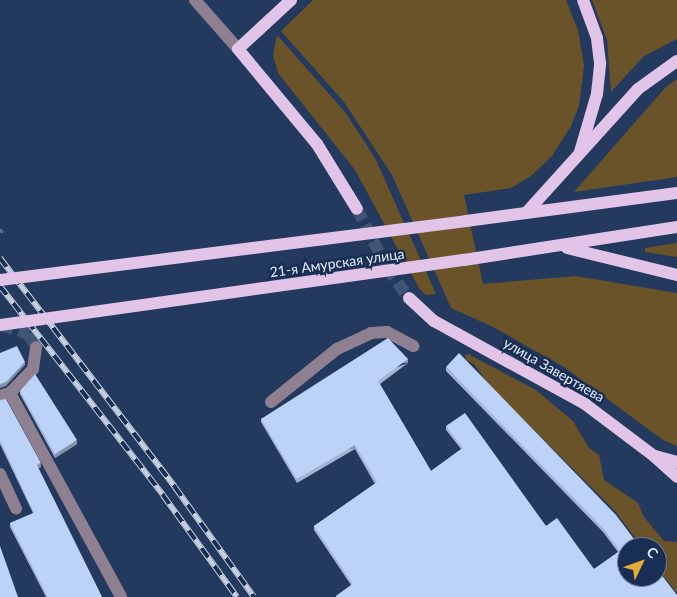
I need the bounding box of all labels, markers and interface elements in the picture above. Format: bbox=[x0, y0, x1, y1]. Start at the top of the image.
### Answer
street label: 21-я Амурская улица bbox=[269, 245, 405, 281]
street label: улица Завертяева bbox=[501, 334, 607, 406]
north arrow bbox=[617, 537, 667, 587]
text: С bbox=[643, 543, 662, 561]

